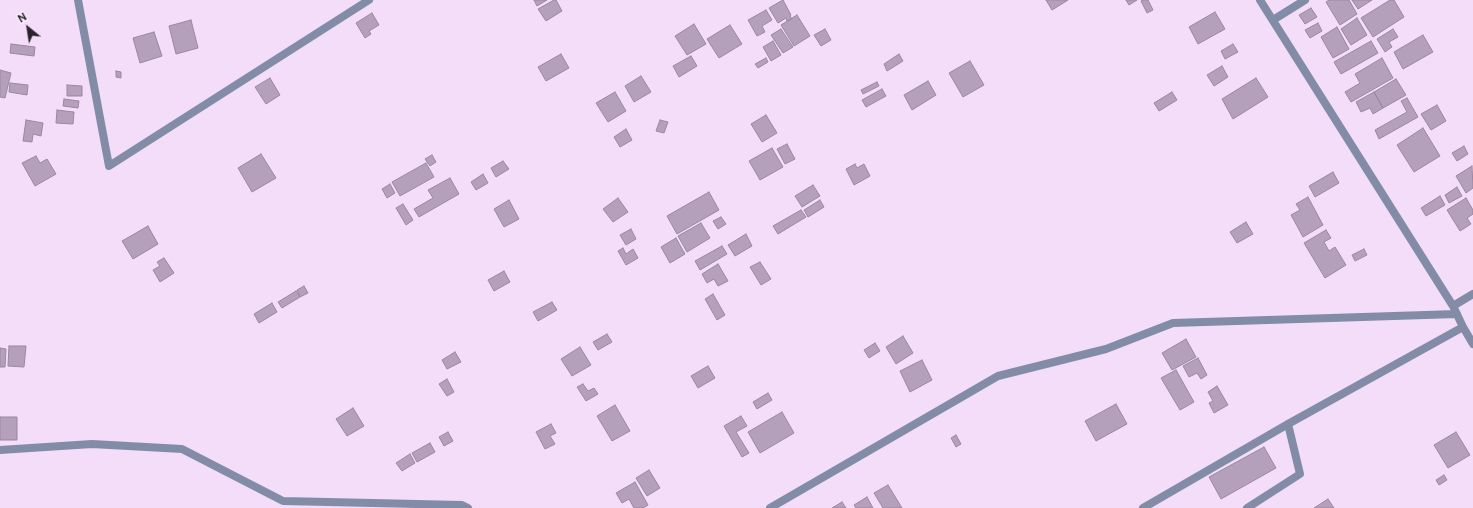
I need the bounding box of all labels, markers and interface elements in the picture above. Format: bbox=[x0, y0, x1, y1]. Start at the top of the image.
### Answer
north arrow bbox=[8, 8, 48, 48]
text: N bbox=[15, 10, 29, 25]

